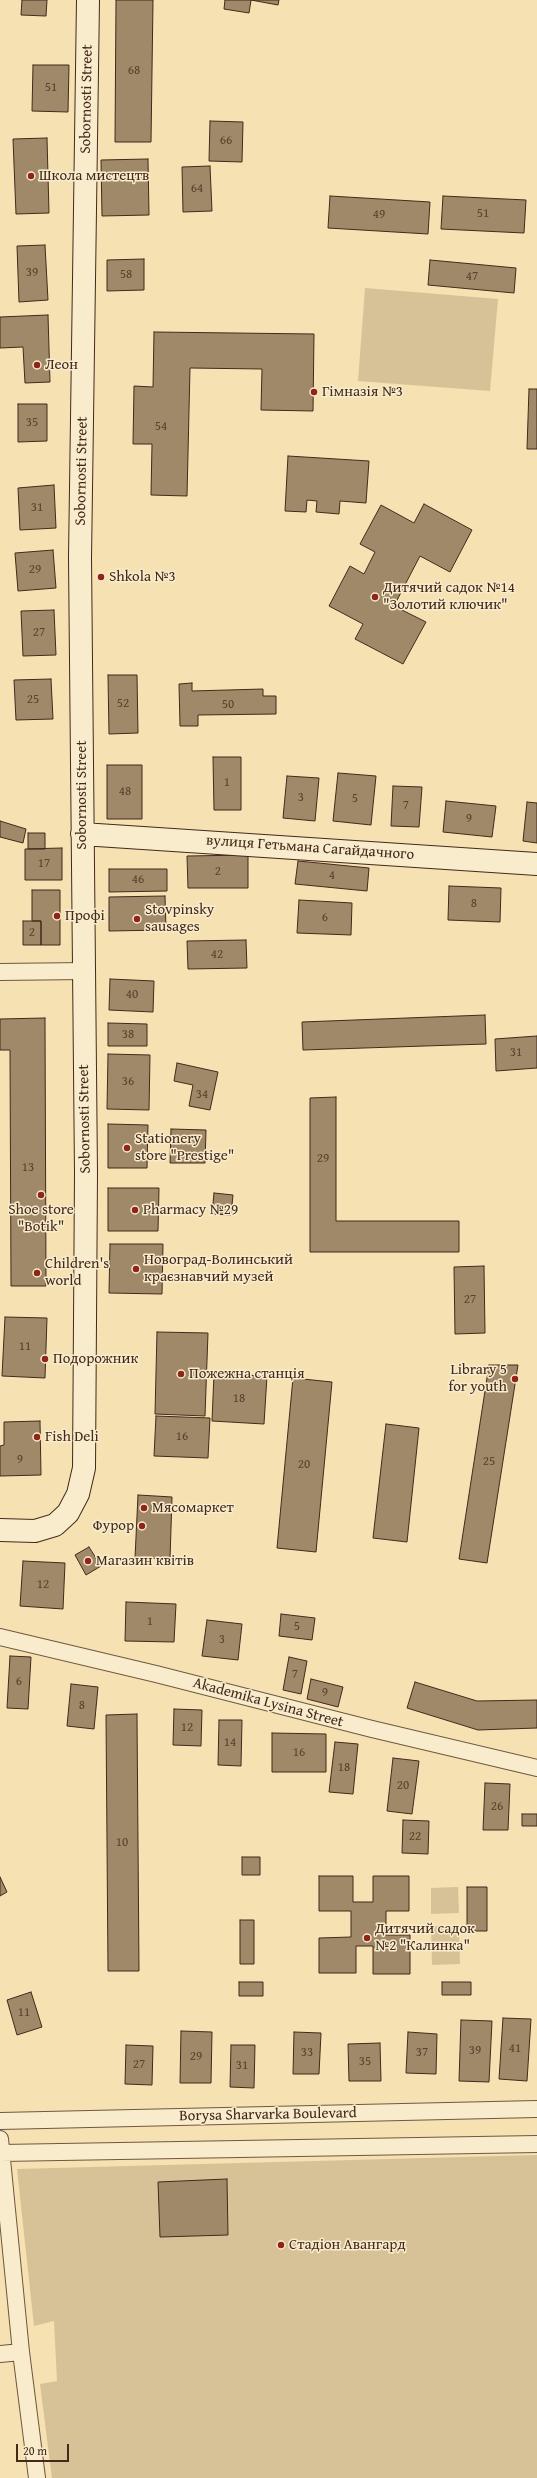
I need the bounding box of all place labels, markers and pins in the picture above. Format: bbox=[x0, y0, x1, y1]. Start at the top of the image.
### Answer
place label: Школа мистецтв bbox=[39, 167, 149, 185]
marker: Школа мистецтв bbox=[26, 171, 36, 181]
place label: Леон bbox=[45, 356, 78, 374]
marker: Леон bbox=[32, 360, 42, 370]
place label: Гімназія №3 bbox=[322, 383, 403, 401]
marker: Гімназія №3 bbox=[309, 387, 319, 397]
place label: Shkola №3 bbox=[109, 568, 176, 586]
marker: Shkola №3 bbox=[96, 572, 106, 582]
place label: Дитячий садок №14 "Золотий ключик" bbox=[383, 579, 515, 614]
marker: Дитячий садок №14 "Золотий ключик" bbox=[370, 592, 380, 602]
place label: Stovpinsky sausages bbox=[145, 901, 214, 936]
place label: Профі bbox=[65, 907, 105, 925]
marker: Профі bbox=[52, 911, 62, 921]
marker: Stovpinsky sausages bbox=[132, 914, 142, 924]
place label: Stationery store "Prestige" bbox=[135, 1130, 234, 1165]
marker: Stationery store "Prestige" bbox=[122, 1143, 132, 1153]
marker: Shoe store "Botik" bbox=[36, 1190, 46, 1200]
place label: Shoe store "Botik" bbox=[8, 1201, 74, 1236]
place label: Pharmacy №29 bbox=[143, 1201, 238, 1219]
marker: Pharmacy №29 bbox=[130, 1205, 140, 1215]
place label: Новоград-Волинський краєзнавчий музей bbox=[144, 1251, 293, 1286]
place label: Children's world bbox=[45, 1255, 109, 1290]
marker: Новоград-Волинський краєзнавчий музей bbox=[131, 1264, 141, 1274]
marker: Children's world bbox=[32, 1268, 42, 1278]
place label: Подорожник bbox=[53, 1350, 138, 1368]
marker: Подорожник bbox=[40, 1354, 50, 1364]
place label: Library 5 for youth bbox=[448, 1361, 507, 1396]
place label: Пожежна станція bbox=[189, 1365, 305, 1383]
marker: Пожежна станція bbox=[176, 1369, 186, 1379]
marker: Library 5 for youth bbox=[510, 1374, 520, 1384]
place label: Fish Deli bbox=[45, 1428, 99, 1446]
marker: Fish Deli bbox=[32, 1432, 42, 1442]
place label: Мясомаркет bbox=[152, 1499, 234, 1517]
marker: Мясомаркет bbox=[139, 1503, 149, 1513]
place label: Фурор bbox=[93, 1517, 134, 1535]
marker: Фурор bbox=[137, 1521, 147, 1531]
place label: Магазин квітів bbox=[96, 1552, 194, 1570]
marker: Магазин квітів bbox=[83, 1556, 93, 1566]
place label: Дитячий садок №2 "Калинка" bbox=[375, 1920, 475, 1955]
marker: Дитячий садок №2 "Калинка" bbox=[362, 1933, 372, 1943]
place label: Стадіон Авангард bbox=[289, 2236, 406, 2254]
marker: Стадіон Авангард bbox=[276, 2240, 286, 2250]

